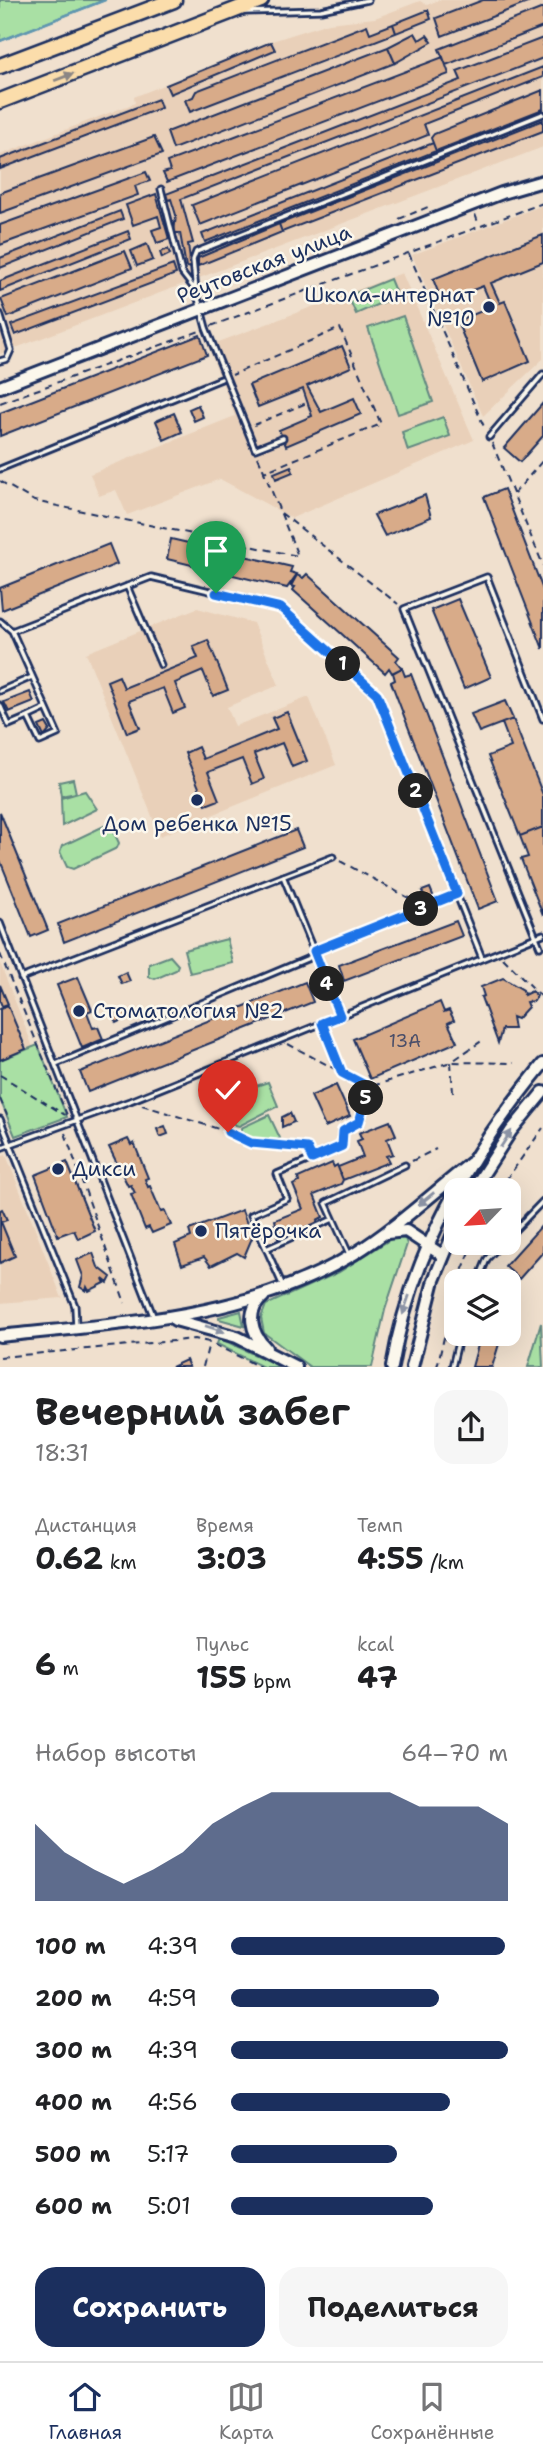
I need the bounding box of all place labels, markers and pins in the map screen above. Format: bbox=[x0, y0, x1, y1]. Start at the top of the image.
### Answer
place label: Школа-интернат №10 bbox=[304, 281, 475, 333]
marker: Школа-интернат №10 bbox=[481, 299, 497, 315]
pin bbox=[186, 521, 246, 593]
pin: 1 bbox=[326, 646, 360, 682]
pin: 2 bbox=[398, 774, 434, 808]
marker: Дом ребенка №15 bbox=[189, 792, 205, 808]
place label: Дом ребенка №15 bbox=[102, 810, 292, 838]
pin: 3 bbox=[404, 892, 438, 926]
pin: 4 bbox=[310, 967, 344, 1002]
place label: Стоматология №2 bbox=[93, 997, 284, 1025]
marker: Стоматология №2 bbox=[71, 1003, 87, 1019]
pin bbox=[198, 1060, 258, 1132]
pin: 5 bbox=[348, 1080, 384, 1116]
place label: Дикси bbox=[72, 1155, 136, 1183]
marker: Дикси bbox=[50, 1161, 66, 1177]
place label: Пятёрочка bbox=[215, 1217, 321, 1245]
marker: Пятёрочка bbox=[193, 1223, 209, 1239]

